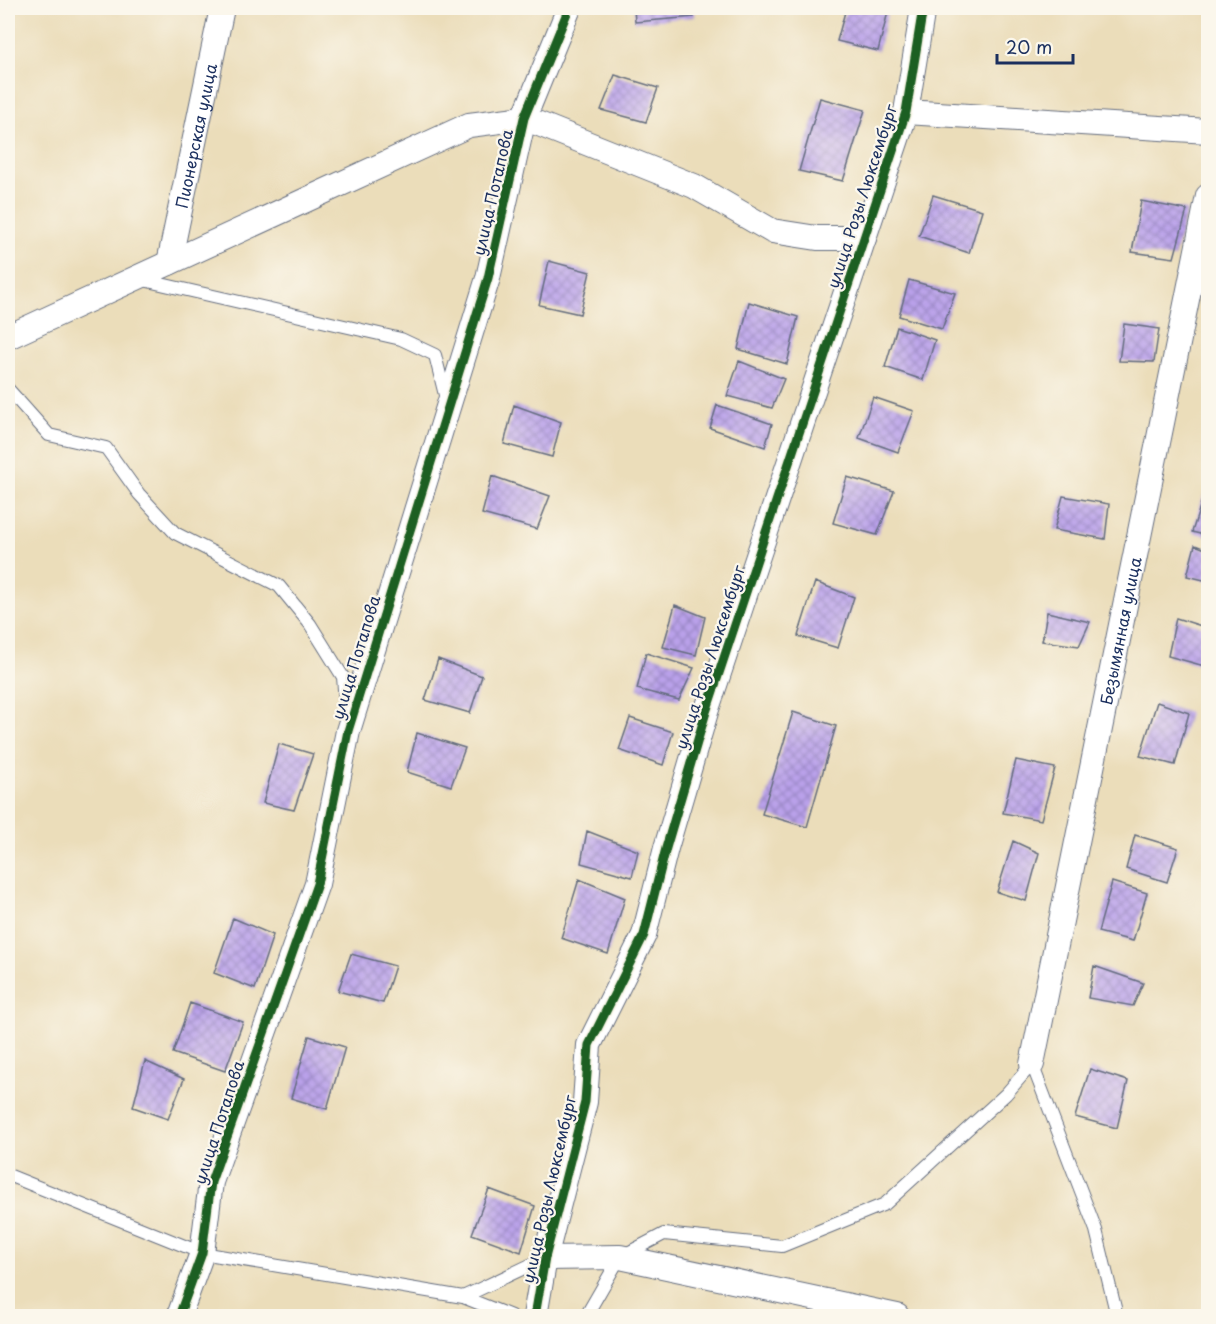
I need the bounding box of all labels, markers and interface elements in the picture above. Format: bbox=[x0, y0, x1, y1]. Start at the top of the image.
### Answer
scale bar bbox=[997, 27, 1074, 65]
text: 20 m bbox=[1006, 33, 1052, 60]
street label: Пионерская улица bbox=[169, 61, 222, 210]
street label: улица Розы Люксембург bbox=[820, 100, 902, 291]
street label: улица Потапова bbox=[466, 126, 518, 258]
street label: Безымянная улица bbox=[1093, 555, 1147, 707]
street label: улица Розы Люксембург bbox=[668, 561, 750, 752]
street label: улица Потапова bbox=[325, 592, 385, 722]
street label: улица Потапова bbox=[187, 1057, 249, 1187]
street label: улица Розы Люксембург bbox=[515, 1092, 582, 1285]

